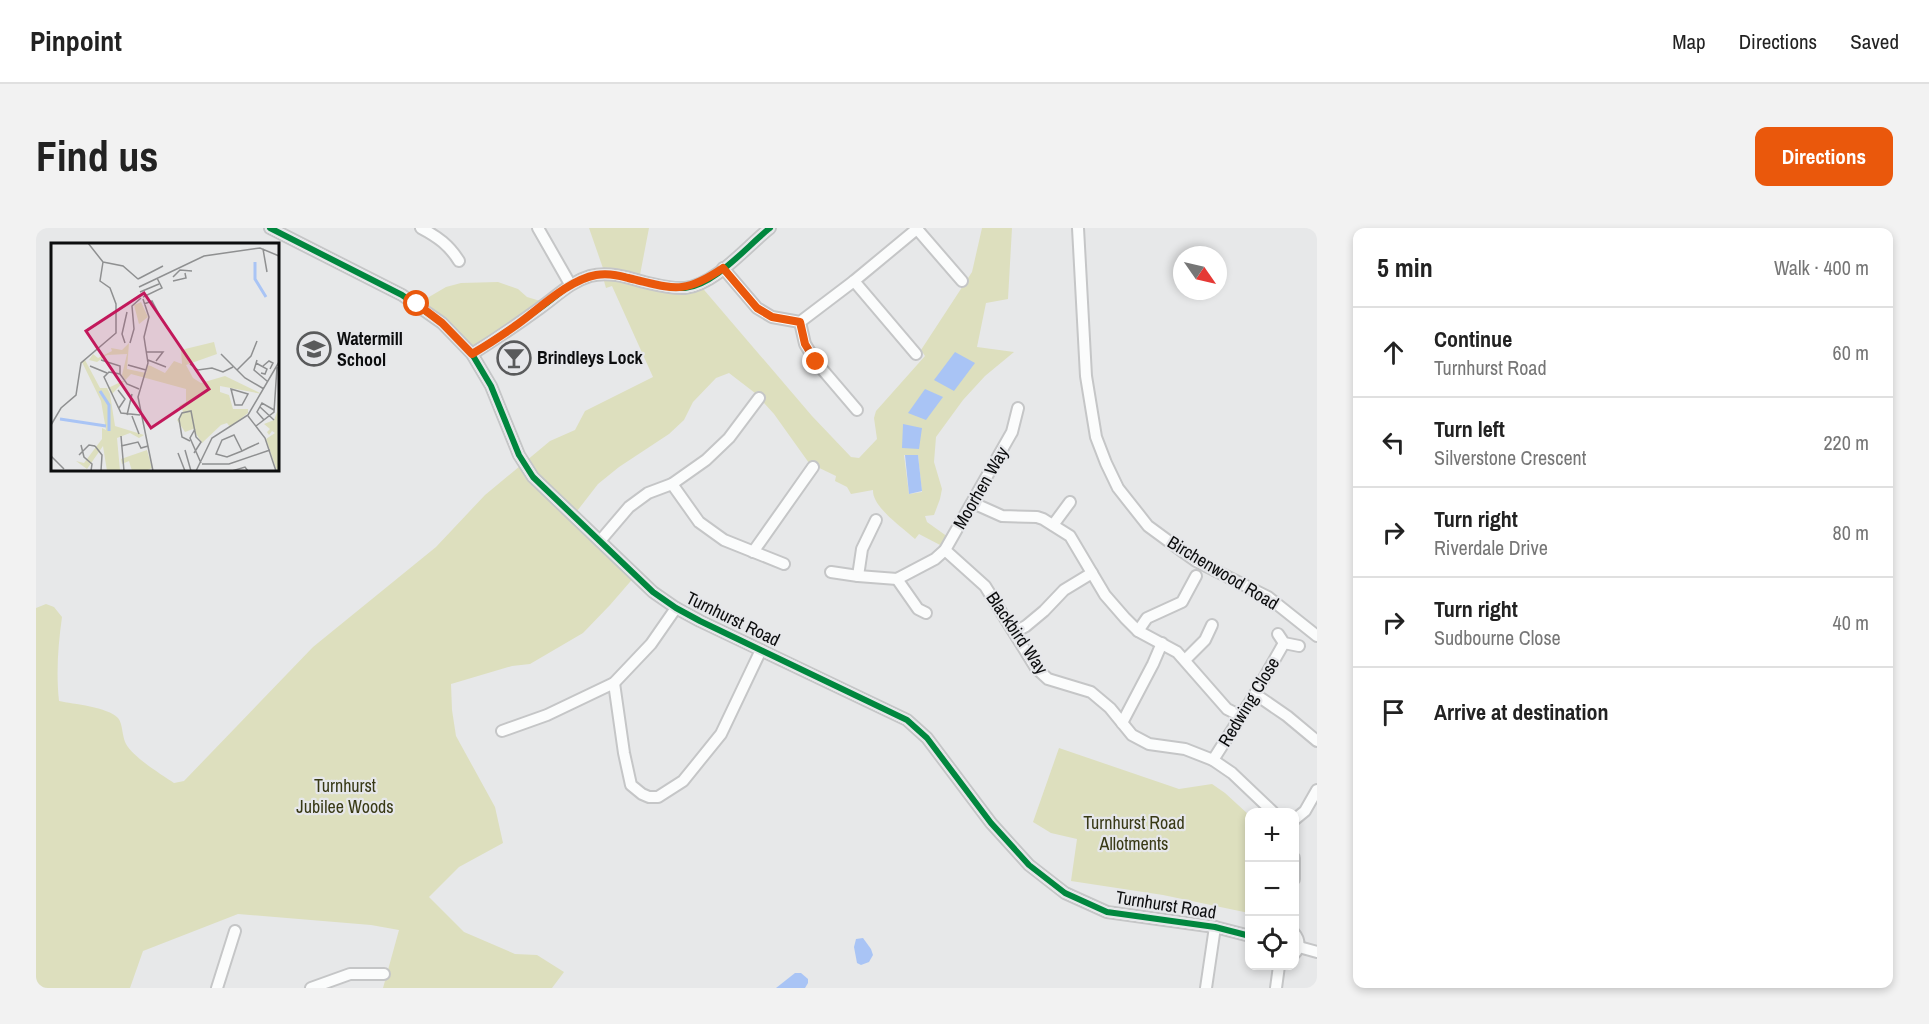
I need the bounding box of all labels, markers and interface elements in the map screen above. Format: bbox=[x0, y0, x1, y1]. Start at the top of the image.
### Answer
text: Pinpoint bbox=[30, 22, 122, 60]
text: Map bbox=[1672, 27, 1706, 56]
text: Directions bbox=[1739, 27, 1817, 56]
text: Saved bbox=[1850, 27, 1899, 56]
button: Directions bbox=[1755, 127, 1893, 186]
text: Find us bbox=[36, 128, 158, 184]
inset map bbox=[51, 243, 279, 471]
north arrow bbox=[1173, 246, 1227, 300]
text: 5 min bbox=[1377, 250, 1433, 285]
text: Walk · 400 m bbox=[1774, 254, 1869, 281]
route start bbox=[403, 290, 429, 316]
text: Continue bbox=[1434, 324, 1512, 354]
place label: Watermill School bbox=[337, 326, 403, 372]
school or university icon: Watermill School bbox=[296, 331, 332, 367]
icon: ahead bbox=[1377, 336, 1410, 369]
text: 60 m bbox=[1833, 339, 1869, 366]
bar icon: Brindleys Lock bbox=[496, 340, 532, 376]
place label: Brindleys Lock bbox=[537, 345, 644, 370]
route end bbox=[802, 348, 828, 374]
text: Turnhurst Road bbox=[1434, 354, 1547, 381]
text: Turn left bbox=[1434, 414, 1505, 444]
icon: left bbox=[1377, 426, 1410, 459]
text: 220 m bbox=[1823, 429, 1869, 456]
street label: Moorhen Way bbox=[947, 441, 1015, 534]
text: Silverstone Crescent bbox=[1434, 444, 1586, 471]
text: Turn right bbox=[1434, 504, 1518, 534]
icon: right bbox=[1377, 516, 1410, 549]
text: 80 m bbox=[1833, 519, 1869, 546]
street label: Birchenwood Road bbox=[1163, 530, 1283, 616]
text: Riverdale Drive bbox=[1434, 534, 1548, 561]
street label: Turnhurst Road bbox=[682, 585, 784, 652]
street label: Blackbird Way bbox=[981, 587, 1055, 679]
text: Turn right bbox=[1434, 594, 1518, 624]
icon: right bbox=[1377, 606, 1410, 639]
text: 40 m bbox=[1833, 609, 1869, 636]
text: Sudbourne Close bbox=[1434, 624, 1561, 651]
street label: Redwing Close bbox=[1212, 652, 1285, 751]
icon: arrive bbox=[1377, 696, 1410, 729]
text: Arrive at destination bbox=[1434, 697, 1608, 727]
park label: Turnhurst Jubilee Woods bbox=[296, 773, 394, 819]
map controls bbox=[1245, 808, 1299, 970]
button: + bbox=[1245, 808, 1299, 862]
park label: Turnhurst Road Allotments bbox=[1083, 810, 1185, 856]
button: − bbox=[1245, 862, 1299, 916]
street label: Turnhurst Road bbox=[1114, 884, 1218, 925]
button: locate bbox=[1245, 916, 1299, 970]

